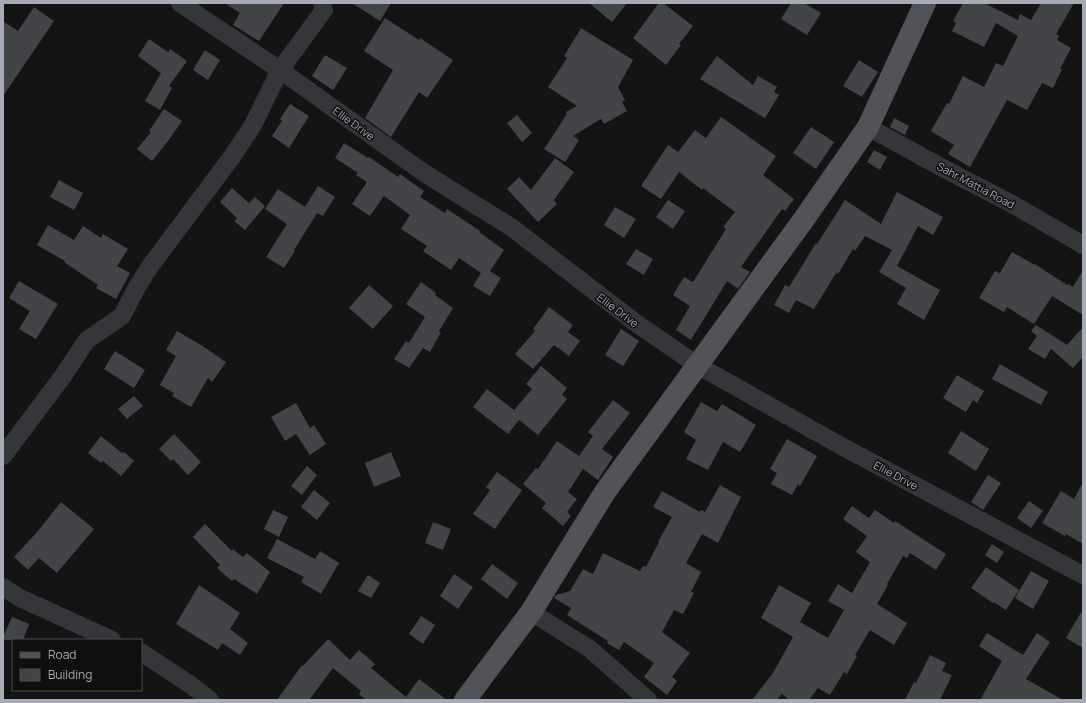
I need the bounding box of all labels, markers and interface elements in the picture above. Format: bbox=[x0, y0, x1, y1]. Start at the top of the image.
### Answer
street label: Ellie Drive bbox=[330, 103, 378, 144]
street label: Sahr Mattia Road bbox=[934, 158, 1018, 212]
street label: Ellie Drive bbox=[594, 289, 642, 331]
street label: Ellie Drive bbox=[871, 457, 921, 493]
legend bbox=[12, 639, 142, 691]
text: Road bbox=[48, 646, 76, 663]
text: Building bbox=[48, 666, 92, 683]

